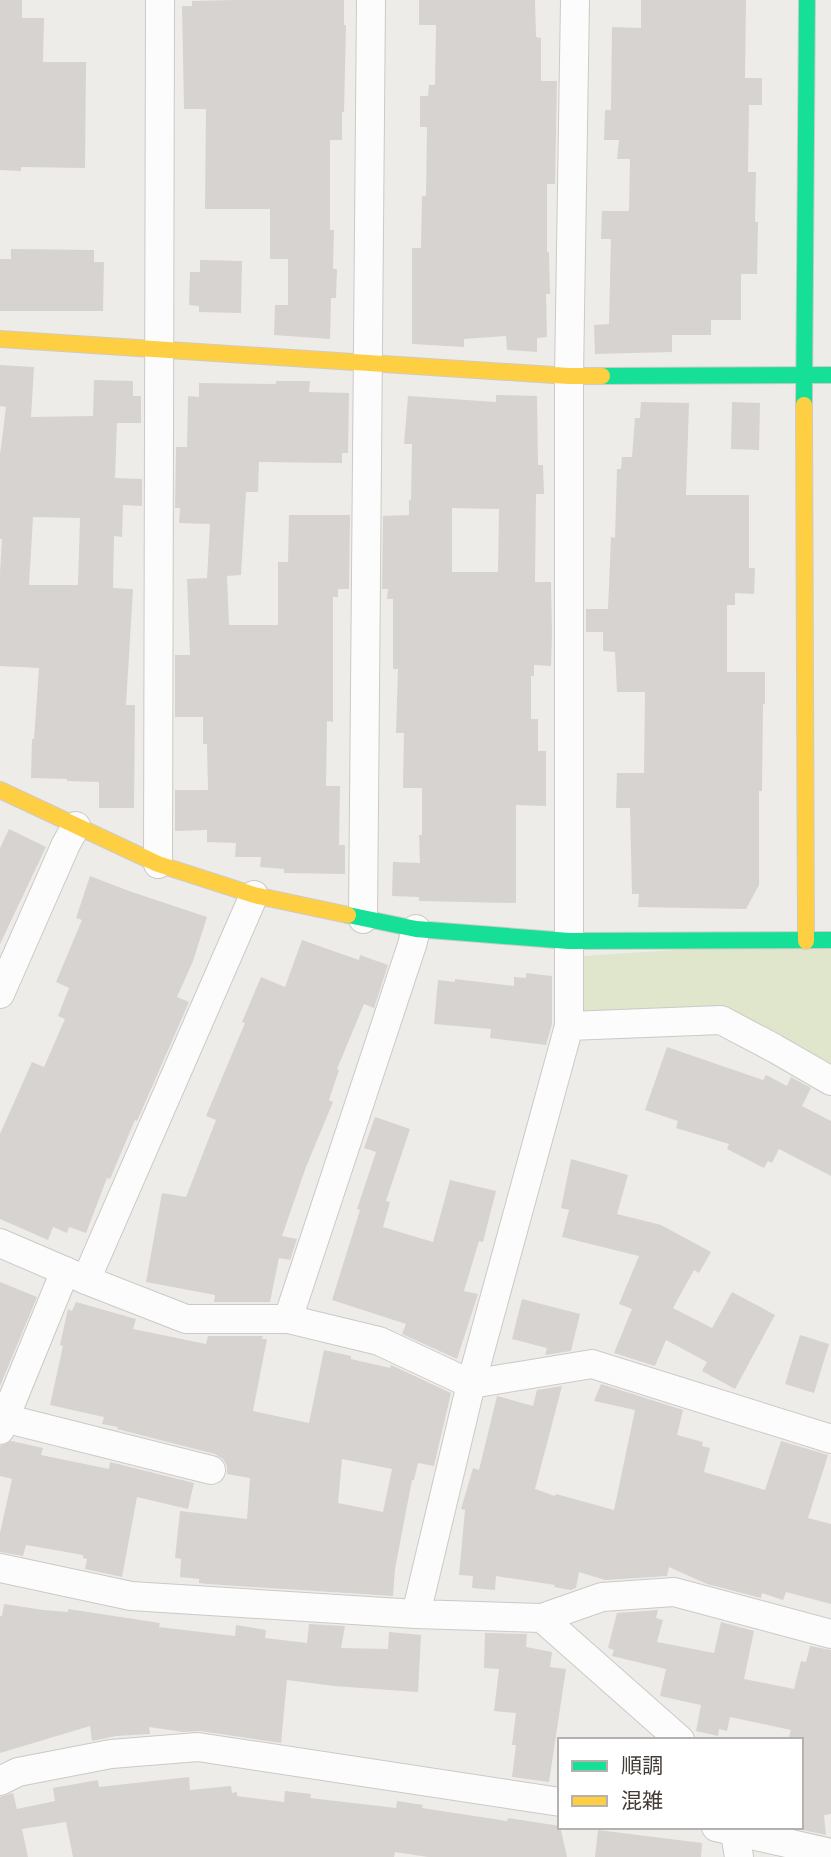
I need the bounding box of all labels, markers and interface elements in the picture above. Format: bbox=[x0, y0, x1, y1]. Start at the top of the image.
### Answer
legend bbox=[558, 1738, 803, 1829]
text: 順調 bbox=[621, 1752, 663, 1778]
text: 混雑 bbox=[621, 1787, 663, 1813]

